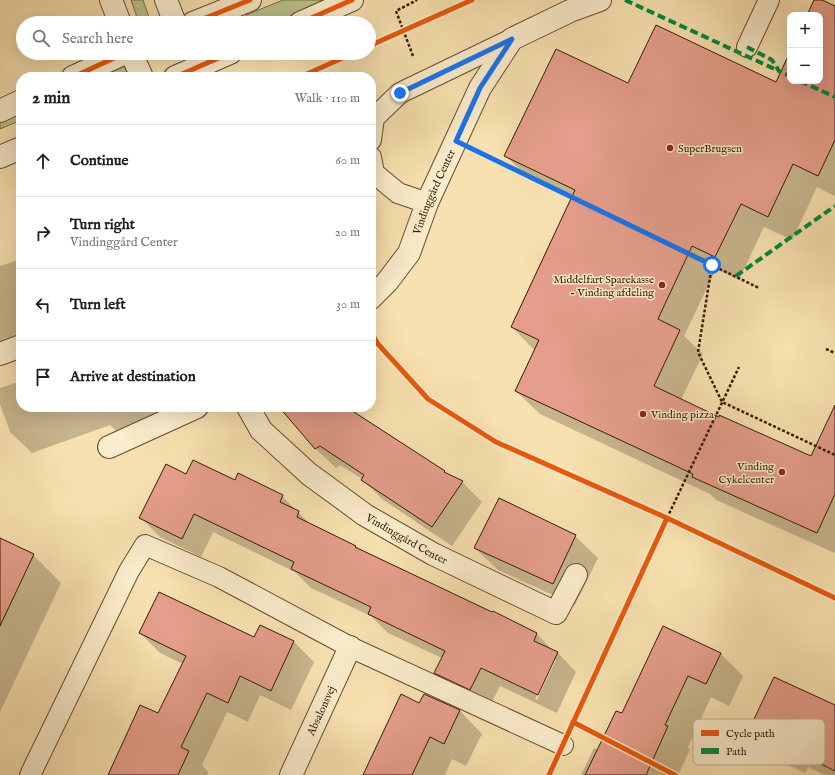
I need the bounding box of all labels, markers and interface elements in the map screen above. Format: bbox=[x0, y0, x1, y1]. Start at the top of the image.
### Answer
map controls bbox=[787, 12, 823, 84]
button: + bbox=[787, 12, 823, 48]
search box bbox=[16, 16, 376, 60]
icon: search bbox=[30, 27, 52, 49]
text: Search here bbox=[62, 29, 133, 48]
button: − bbox=[787, 48, 823, 84]
route end bbox=[391, 84, 409, 102]
text: 2 min bbox=[32, 88, 70, 109]
text: Walk · 110 m bbox=[295, 90, 360, 107]
place label: SuperBrugsen bbox=[678, 142, 742, 156]
marker: SuperBrugsen bbox=[665, 143, 675, 153]
street label: Vindinggård Center bbox=[410, 147, 459, 238]
icon: ahead bbox=[32, 150, 54, 172]
text: Continue bbox=[70, 151, 128, 170]
text: 60 m bbox=[335, 152, 360, 169]
text: Turn right bbox=[70, 215, 135, 234]
icon: right bbox=[32, 222, 54, 244]
text: 20 m bbox=[335, 224, 360, 241]
text: Vindinggård Center bbox=[70, 234, 178, 251]
route start bbox=[703, 256, 721, 274]
place label: Middelfart Sparekasse - Vinding afdeling bbox=[553, 273, 655, 300]
marker: Middelfart Sparekasse - Vinding afdeling bbox=[657, 280, 667, 290]
icon: left bbox=[32, 294, 54, 316]
text: Turn left bbox=[70, 295, 126, 314]
text: 30 m bbox=[336, 296, 360, 313]
icon: arrive bbox=[32, 366, 54, 388]
text: Arrive at destination bbox=[70, 367, 196, 386]
place label: Vinding pizza bbox=[650, 408, 714, 422]
marker: Vinding pizza bbox=[638, 409, 648, 419]
place label: Vinding Cykelcenter bbox=[719, 460, 775, 487]
marker: Vinding Cykelcenter bbox=[777, 467, 787, 477]
street label: Vindinggård Center bbox=[362, 510, 449, 568]
street label: Absalonsvej bbox=[304, 684, 339, 739]
legend bbox=[693, 719, 825, 765]
text: Cycle path bbox=[726, 727, 775, 741]
text: Path bbox=[726, 745, 747, 759]

